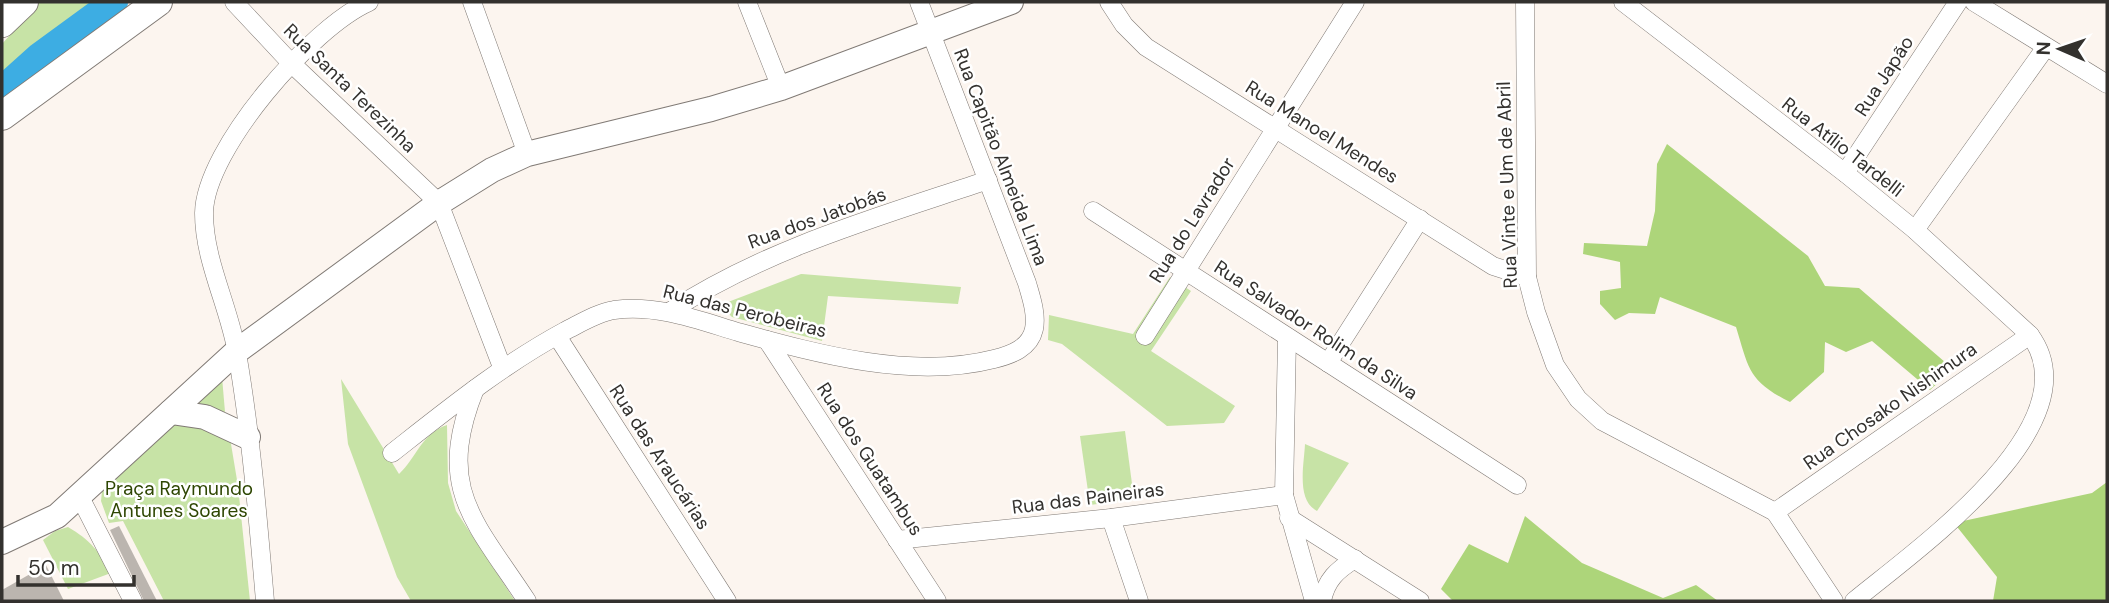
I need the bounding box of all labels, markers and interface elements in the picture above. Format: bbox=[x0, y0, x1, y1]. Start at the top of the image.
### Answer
north arrow bbox=[2025, 14, 2095, 84]
street label: Rua Santa Terezinha bbox=[278, 18, 422, 158]
street label: Rua Japão bbox=[1849, 31, 1919, 121]
text: N bbox=[2031, 41, 2056, 56]
street label: Rua Capitão Almeida Lima bbox=[948, 45, 1054, 269]
street label: Rua Manoel Mendes bbox=[1241, 75, 1403, 189]
street label: Rua Vinte e Um de Abril bbox=[1491, 81, 1523, 289]
street label: Rua Atílio Tardelli bbox=[1777, 92, 1909, 202]
street label: Rua do Lavrador bbox=[1143, 153, 1241, 287]
street label: Rua dos Jatobás bbox=[745, 181, 889, 255]
street label: Rua Salvador Rolim da Silva bbox=[1209, 255, 1423, 405]
street label: Rua das Perobeiras bbox=[661, 279, 829, 343]
street label: Rua Chosako Nishimura bbox=[1798, 337, 1982, 475]
street label: Rua dos Guatambus bbox=[811, 378, 929, 540]
street label: Rua das Araucárias bbox=[604, 380, 716, 534]
park label: Praça Raymundo Antunes Soares bbox=[105, 476, 253, 523]
street label: Rua das Paineiras bbox=[1011, 476, 1165, 520]
scale bar bbox=[18, 544, 133, 588]
text: 50 m bbox=[28, 554, 79, 582]

